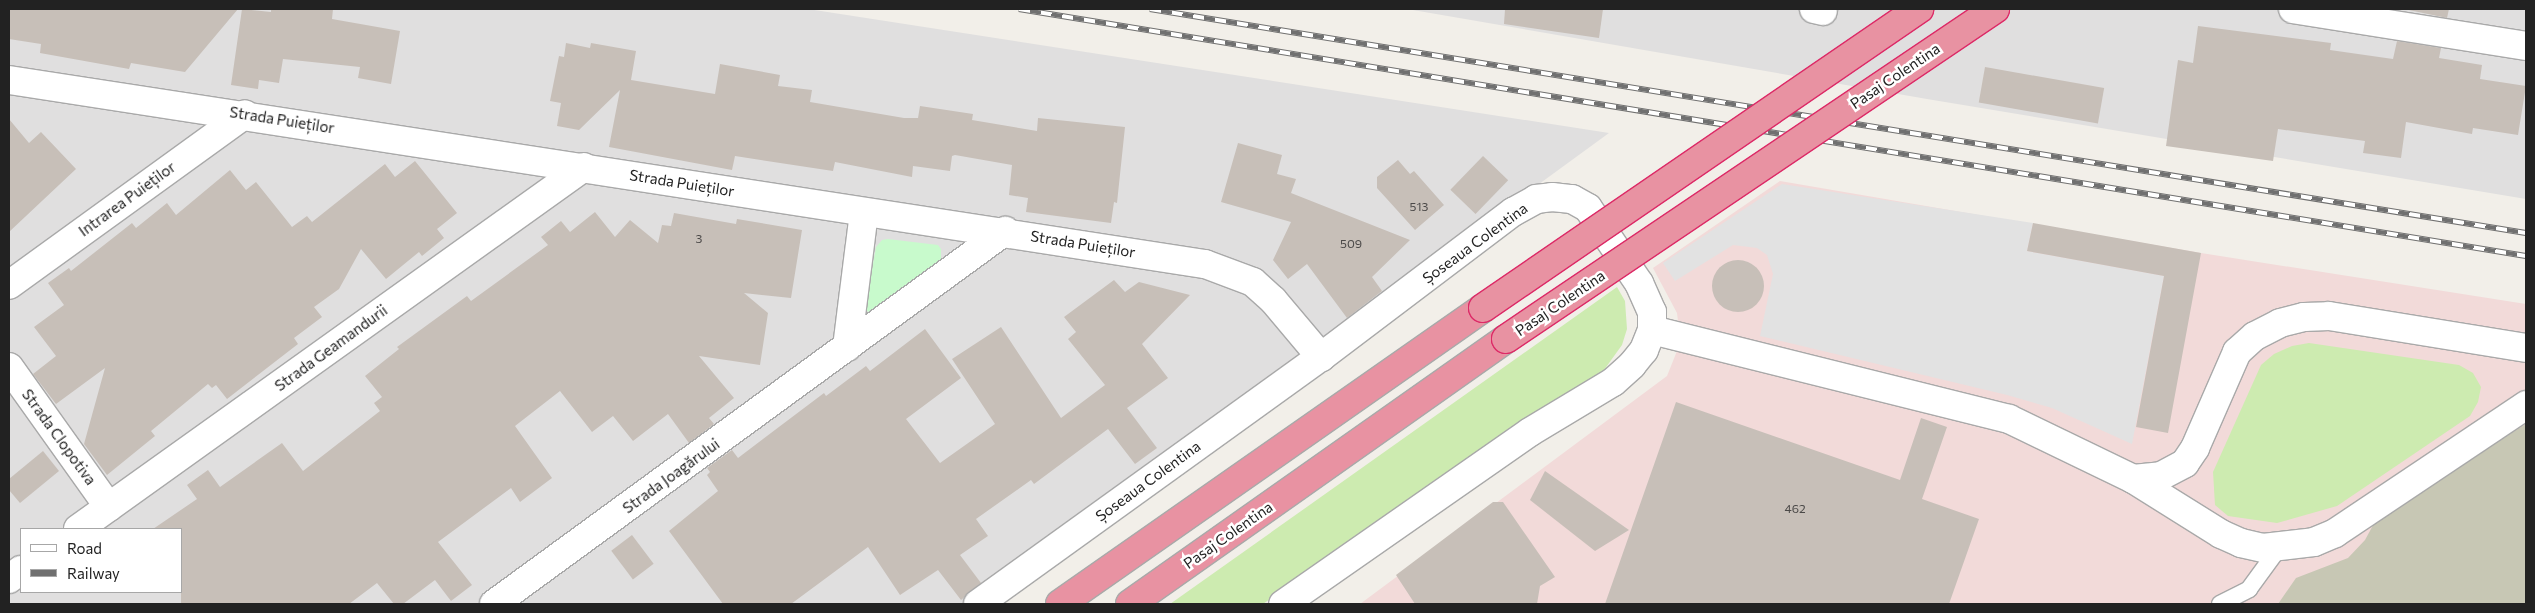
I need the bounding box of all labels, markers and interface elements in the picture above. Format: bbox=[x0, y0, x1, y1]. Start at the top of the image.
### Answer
street label: Pasaj Colentina bbox=[1847, 39, 1943, 113]
street label: Strada Puieților bbox=[228, 103, 336, 137]
street label: Intrarea Puieților bbox=[75, 158, 179, 240]
street label: Strada Puieților bbox=[628, 166, 736, 200]
street label: Șoseaua Colentina bbox=[1419, 199, 1531, 287]
house number: 513 bbox=[1410, 200, 1428, 214]
street label: Strada Puieților bbox=[1029, 227, 1137, 261]
house number: 3 bbox=[696, 232, 702, 246]
house number: 509 bbox=[1340, 237, 1362, 251]
street label: Pasaj Colentina bbox=[1512, 266, 1608, 340]
street label: Strada Geamandurii bbox=[271, 301, 391, 395]
street label: Strada Clopotiva bbox=[18, 386, 100, 488]
street label: Strada Joagărului bbox=[619, 435, 723, 517]
street label: Șoseaua Colentina bbox=[1092, 437, 1204, 525]
street label: Pasaj Colentina bbox=[1180, 498, 1276, 572]
house number: 462 bbox=[1784, 502, 1806, 516]
legend bbox=[20, 528, 182, 593]
text: Road bbox=[67, 539, 102, 557]
text: Railway bbox=[67, 564, 120, 582]

